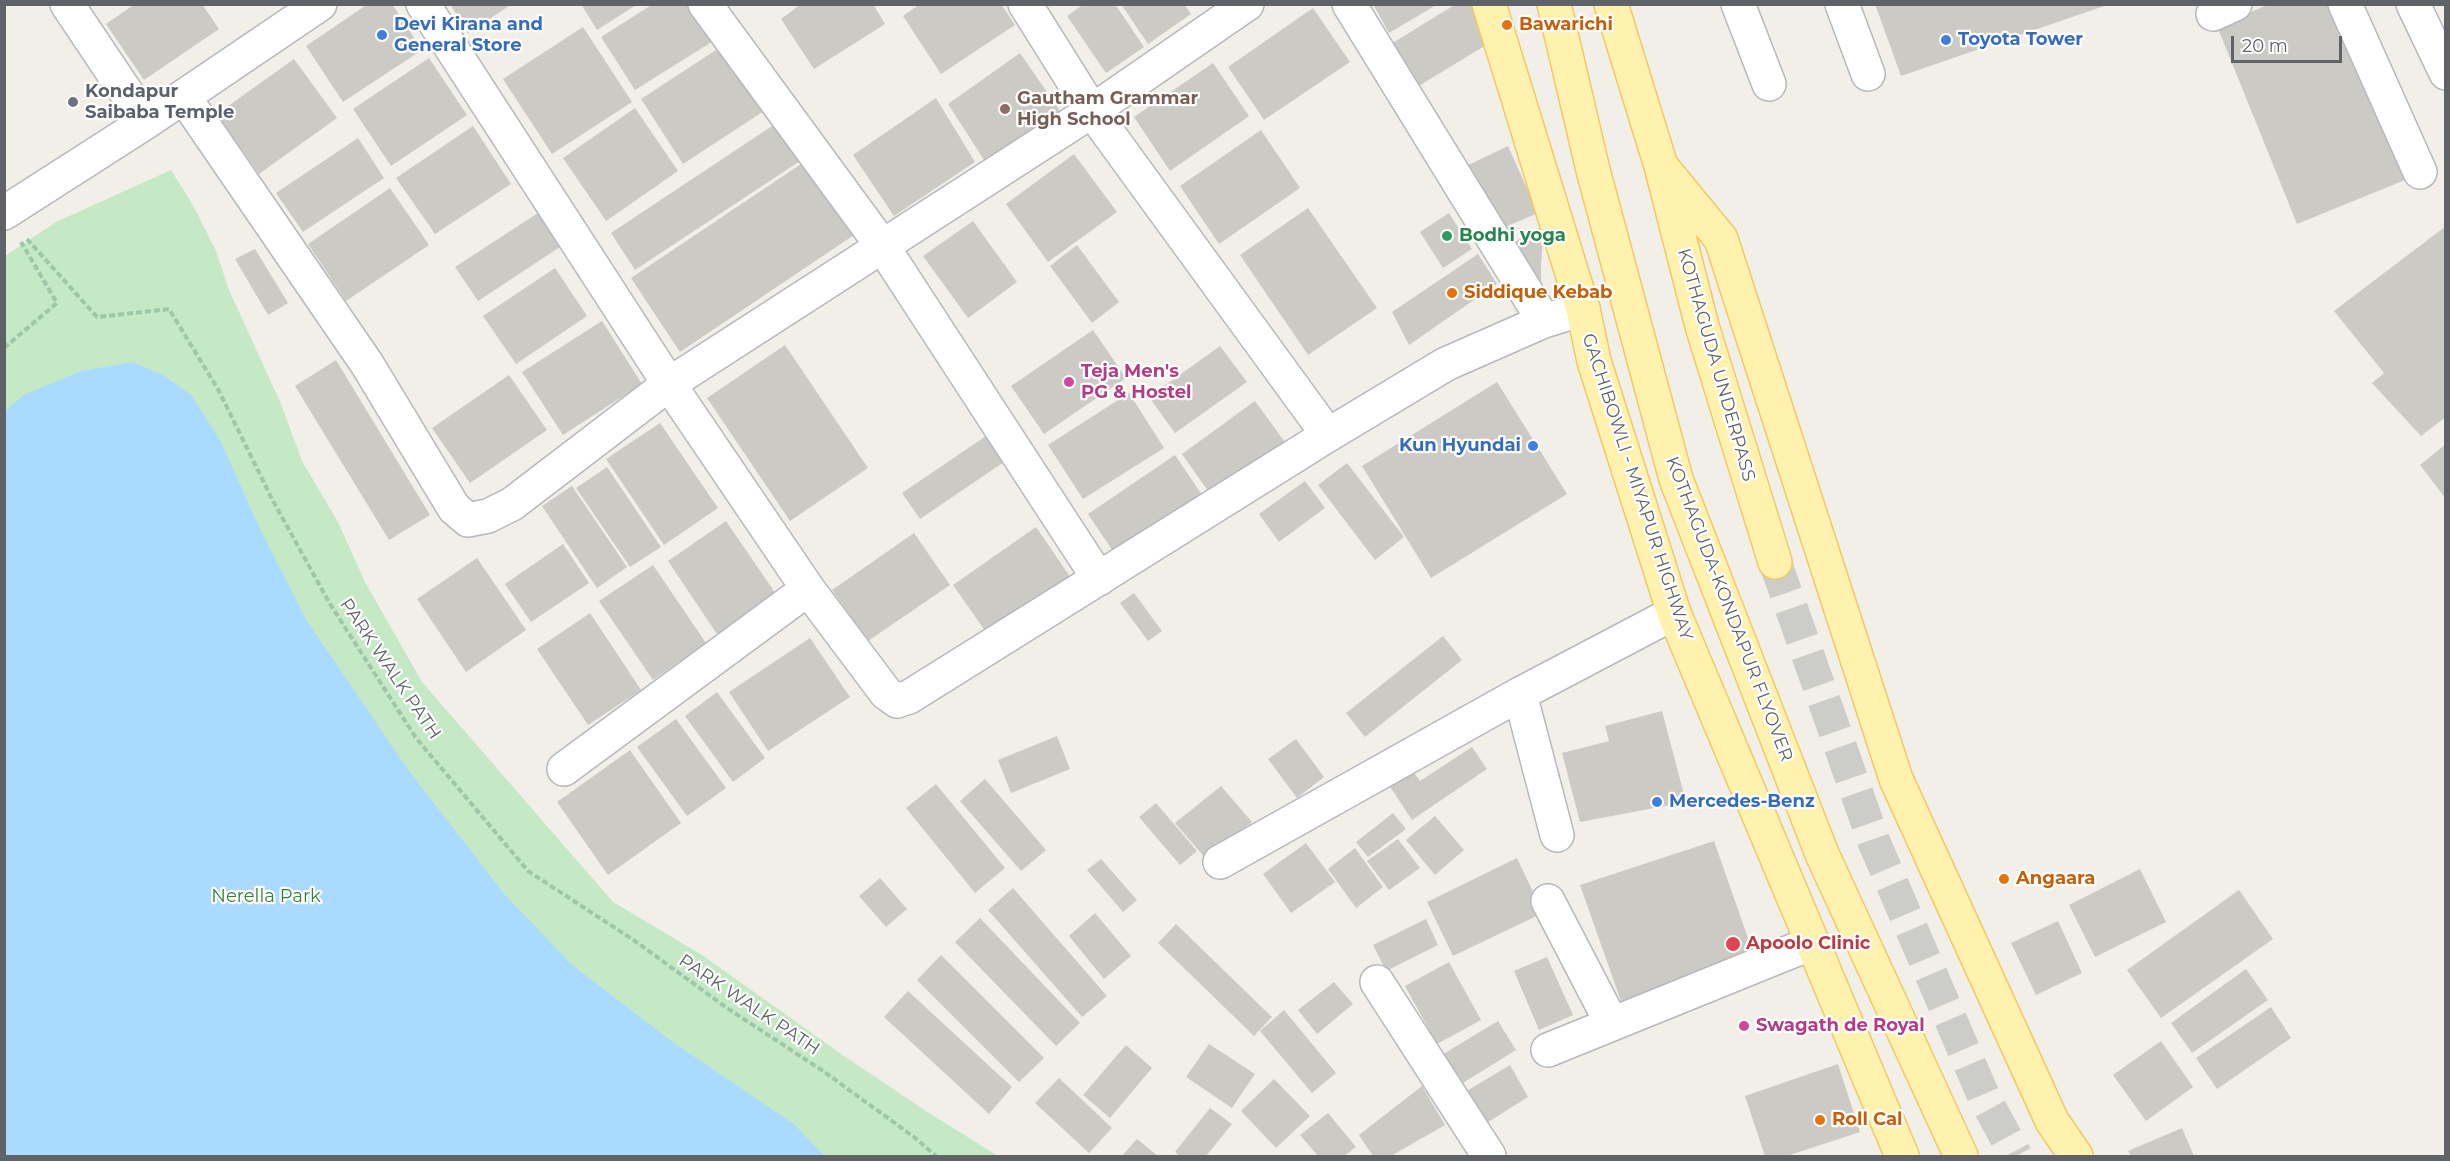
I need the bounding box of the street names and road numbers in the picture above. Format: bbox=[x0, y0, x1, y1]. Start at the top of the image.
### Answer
street label: KOTHAGUDA UNDERPASS bbox=[1672, 246, 1760, 484]
street label: GACHIBOWLI - MIYAPUR HIGHWAY bbox=[1577, 331, 1697, 643]
street label: KOTHAGUDA-KONDAPUR FLYOVER bbox=[1661, 453, 1797, 765]
street label: PARK WALK PATH bbox=[335, 594, 445, 744]
street label: PARK WALK PATH bbox=[674, 950, 824, 1060]

